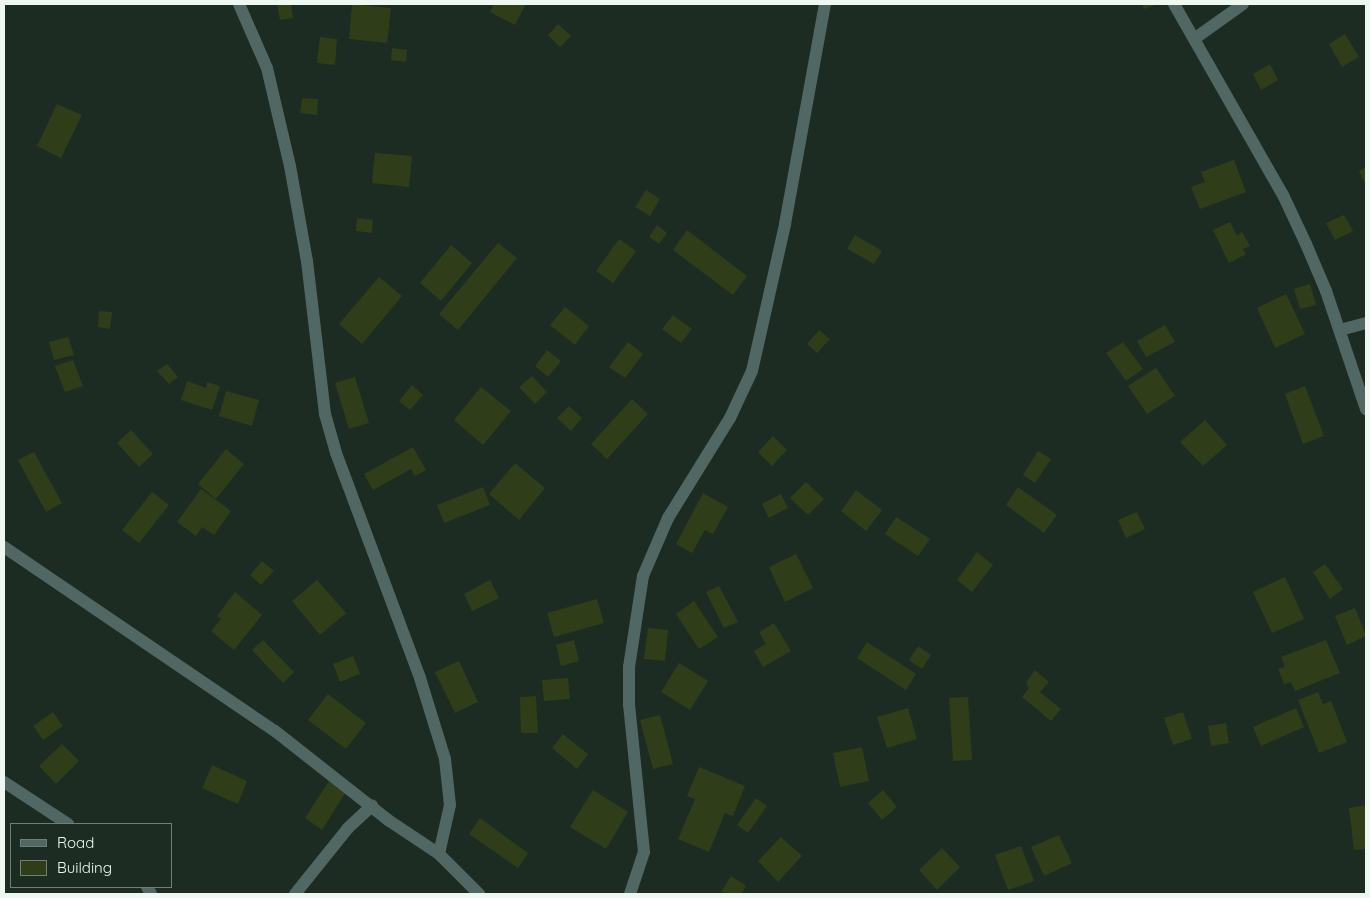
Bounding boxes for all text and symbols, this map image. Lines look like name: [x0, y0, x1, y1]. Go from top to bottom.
legend: [10, 823, 172, 888]
text: Road: [57, 833, 94, 852]
text: Building: [57, 858, 112, 877]

